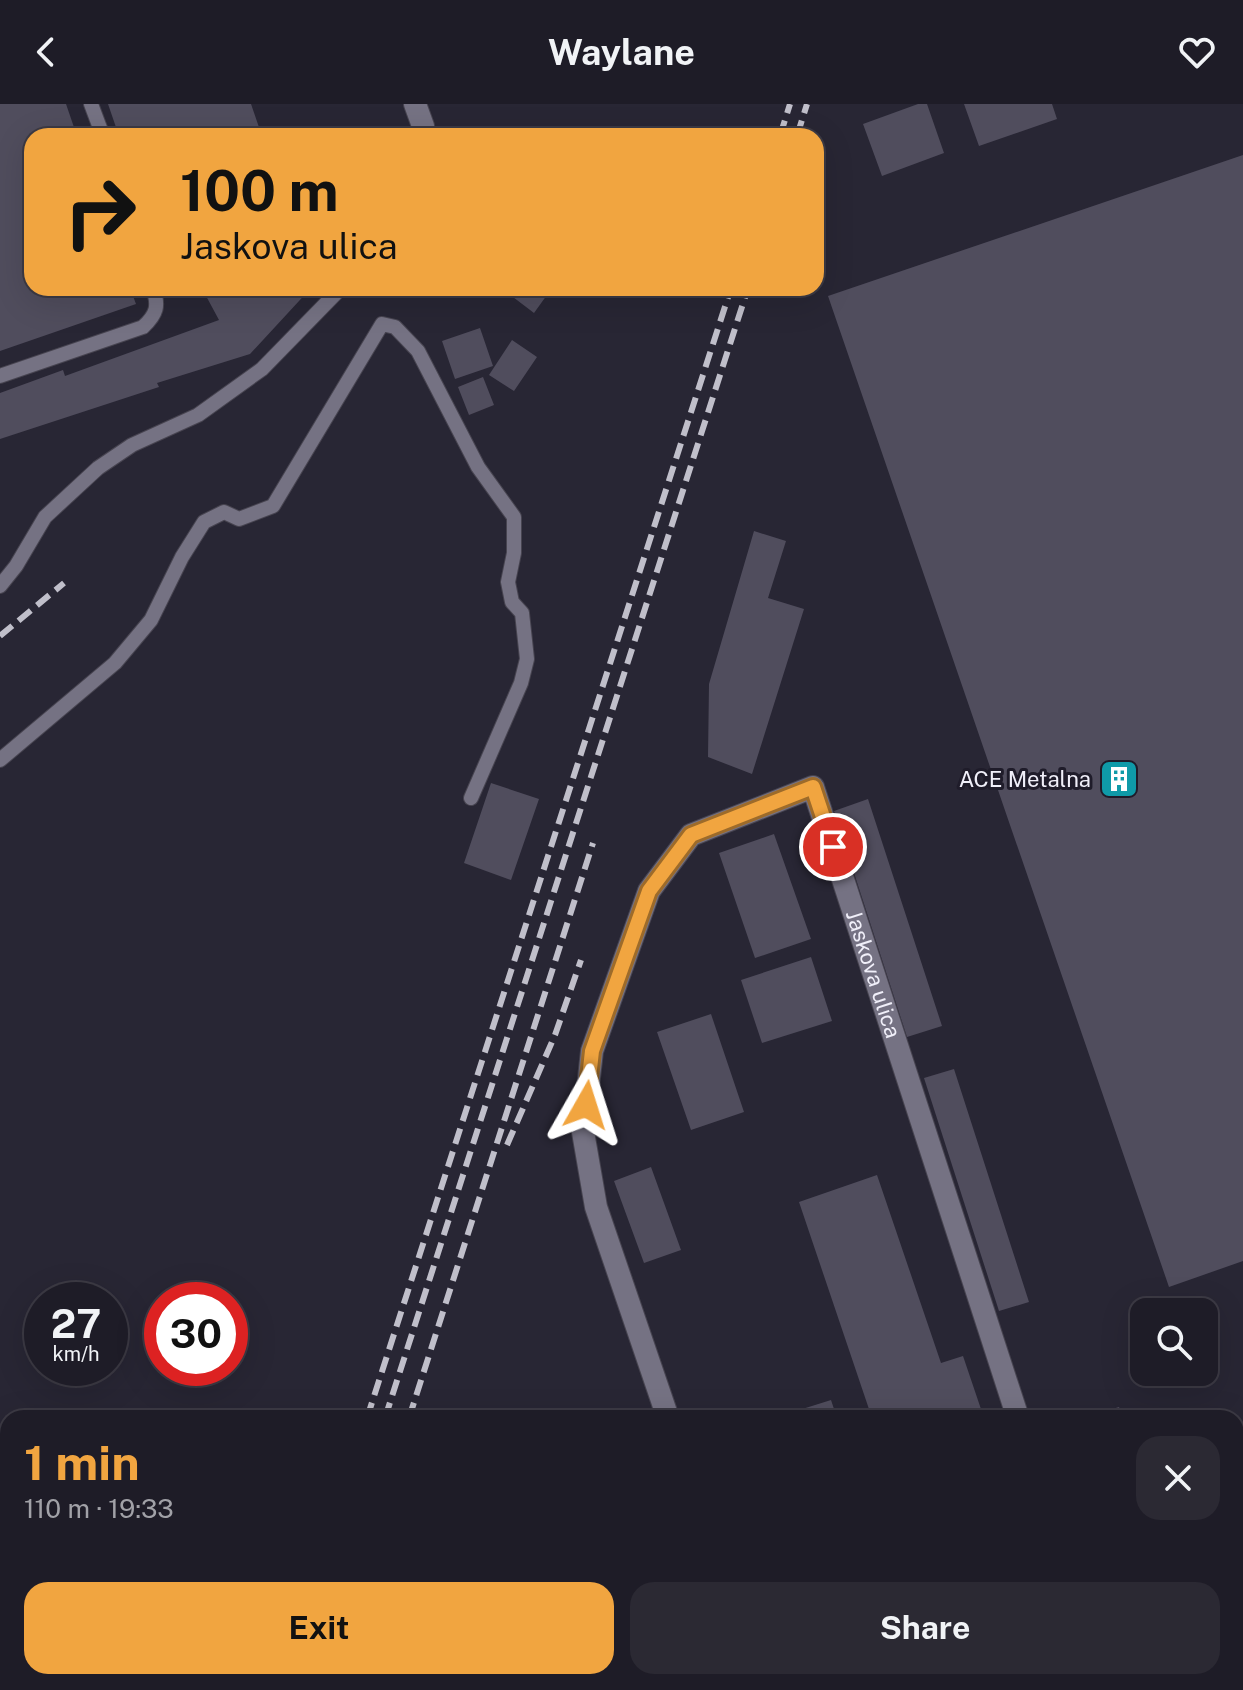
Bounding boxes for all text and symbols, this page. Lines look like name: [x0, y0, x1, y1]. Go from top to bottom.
icon: back: [24, 30, 68, 74]
icon: heart: [1175, 30, 1219, 74]
text: Waylane: [548, 31, 695, 73]
text: 100 m: [180, 158, 339, 224]
icon: right: [48, 160, 152, 264]
text: Jaskova ulica: [180, 225, 398, 267]
building icon: ACE Metalna: [1098, 758, 1140, 800]
place label: ACE Metalna: [959, 766, 1091, 792]
pin: [799, 813, 867, 881]
icon: arrive: [811, 825, 855, 869]
street label: Jaskova ulica: [841, 907, 907, 1041]
position arrow: [544, 1063, 628, 1147]
speed limit sign: 30: [144, 1282, 248, 1386]
map controls: [1130, 1298, 1218, 1386]
button: search: [1130, 1298, 1218, 1386]
text: 27: [51, 1300, 101, 1347]
text: km/h: [52, 1342, 100, 1366]
text: 1 min: [24, 1434, 140, 1491]
button: close: [1136, 1436, 1220, 1520]
text: 110 m · 19:33: [24, 1493, 174, 1524]
button: Exit: [24, 1582, 614, 1674]
button: Share: [630, 1582, 1220, 1674]

